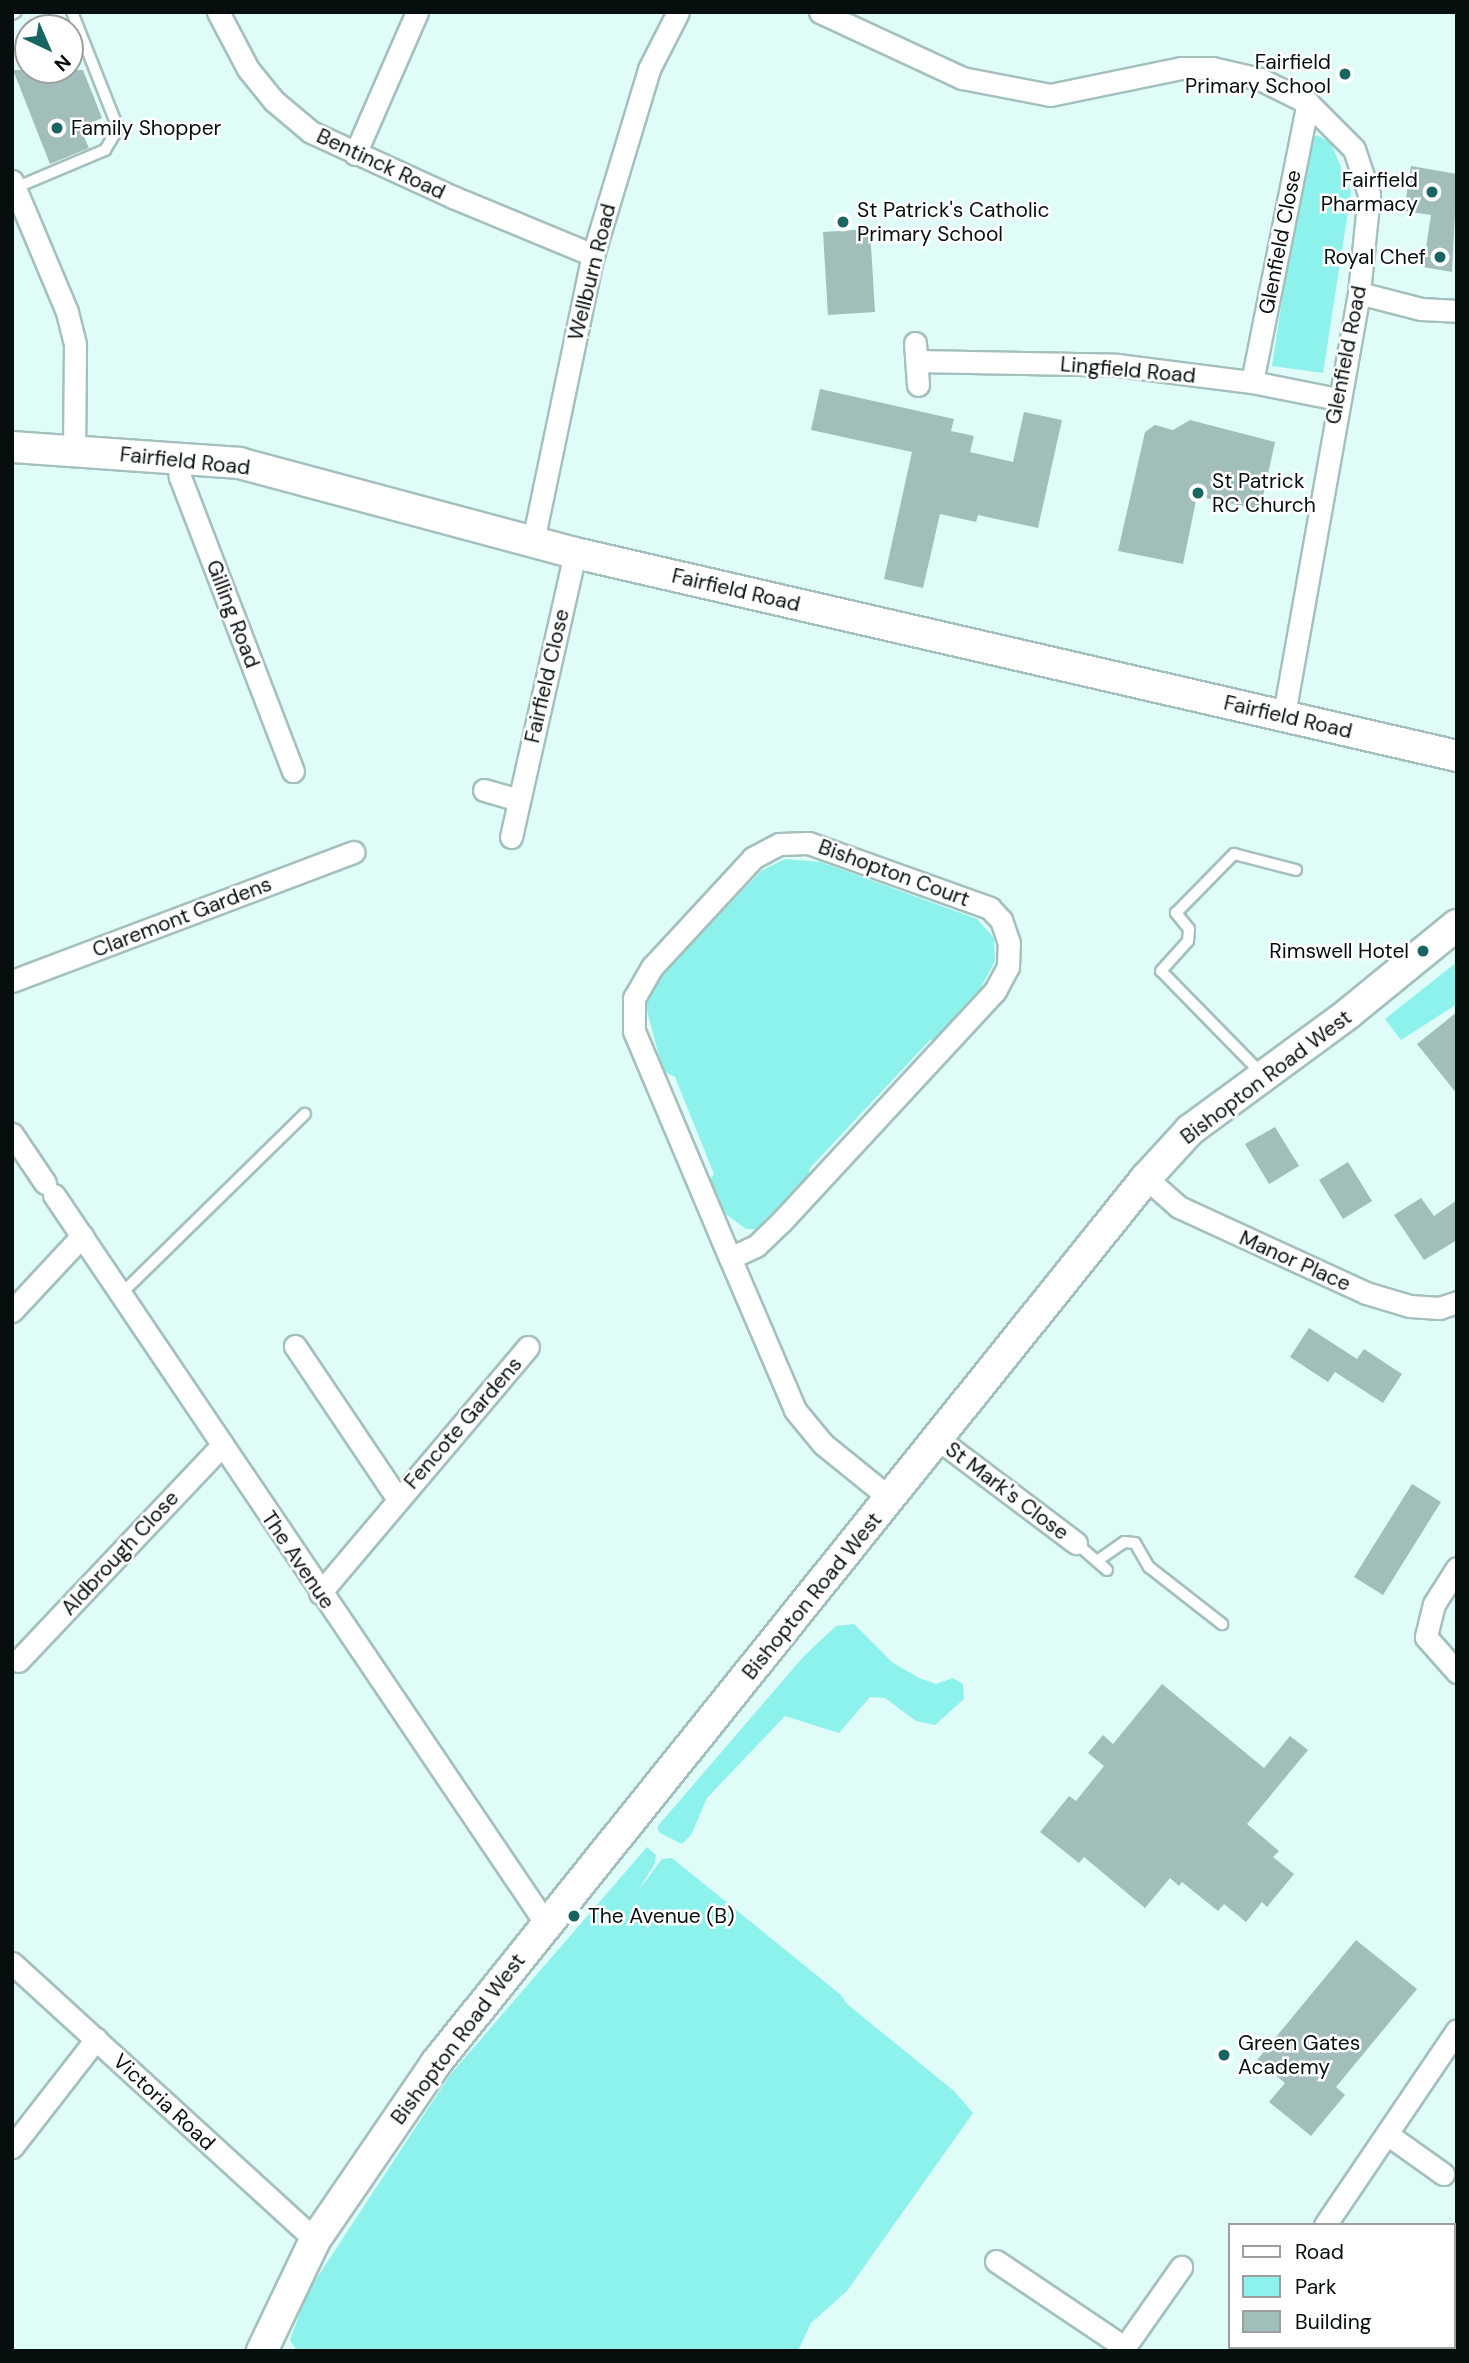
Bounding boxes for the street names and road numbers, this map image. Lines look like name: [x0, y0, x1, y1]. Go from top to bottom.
street label: Bentinck Road: [313, 123, 449, 205]
street label: Glenfield Close: [1254, 168, 1306, 316]
street label: Wellburn Road: [563, 201, 621, 343]
street label: Glenfield Road: [1320, 284, 1372, 426]
street label: Lingfield Road: [1059, 352, 1197, 388]
street label: Fairfield Road: [119, 442, 251, 480]
street label: Gilling Road: [201, 556, 265, 672]
street label: Fairfield Road: [669, 563, 803, 617]
street label: Fairfield Close: [519, 607, 575, 745]
street label: Fairfield Road: [1221, 690, 1355, 744]
street label: Bishopton Court: [815, 834, 973, 912]
street label: Claremont Gardens: [89, 871, 275, 963]
street label: Bishopton Road West: [1176, 1004, 1356, 1150]
street label: Manor Place: [1235, 1225, 1355, 1297]
street label: Fencote Gardens: [399, 1352, 527, 1494]
street label: St Mark's Close: [940, 1437, 1074, 1545]
street label: Aldbrough Close: [56, 1486, 184, 1620]
street label: The Avenue: [256, 1506, 340, 1614]
street label: Bishopton Road West: [737, 1507, 887, 1685]
street label: Bishopton Road West: [385, 1949, 531, 2129]
street label: Victoria Road: [108, 2048, 220, 2156]

